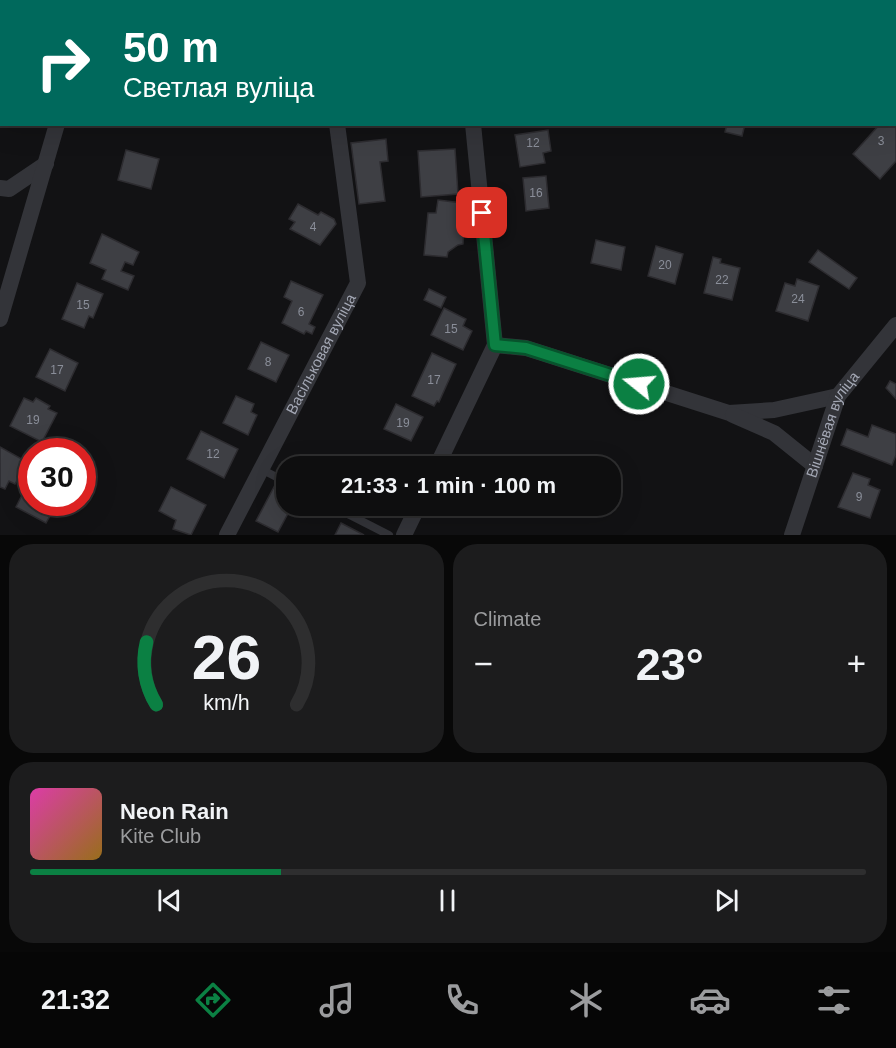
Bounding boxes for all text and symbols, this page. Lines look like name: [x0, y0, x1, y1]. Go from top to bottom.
icon: right: [24, 24, 102, 102]
text: 50 m: [123, 24, 219, 71]
text: Светлая вуліца: [123, 73, 314, 103]
house number: 3: [878, 134, 885, 148]
house number: 12: [526, 136, 540, 150]
house number: 16: [529, 186, 543, 200]
pin: [456, 187, 507, 238]
icon: arrive: [465, 196, 498, 229]
house number: 4: [310, 220, 317, 234]
house number: 20: [658, 258, 672, 272]
house number: 22: [715, 273, 729, 287]
street label: Васільковая вуліца: [282, 290, 359, 417]
house number: 24: [791, 292, 805, 306]
house number: 15: [76, 298, 90, 312]
house number: 6: [298, 305, 305, 319]
house number: 15: [444, 322, 458, 336]
position arrow: [607, 352, 671, 416]
house number: 8: [265, 355, 272, 369]
house number: 17: [50, 363, 64, 377]
street label: Вішнёвая вуліца: [803, 368, 863, 480]
house number: 17: [427, 373, 441, 387]
house number: 19: [26, 413, 40, 427]
house number: 19: [396, 416, 410, 430]
speed limit sign: 30: [18, 438, 96, 516]
house number: 12: [206, 447, 220, 461]
text: 21:33 · 1 min · 100 m: [341, 473, 556, 498]
house number: 9: [856, 490, 863, 504]
text: Climate: [474, 608, 541, 630]
text: 26: [192, 623, 261, 692]
text: 23°: [636, 639, 704, 690]
text: −: [474, 645, 493, 682]
text: +: [847, 645, 866, 682]
text: km/h: [203, 692, 249, 716]
text: Neon Rain: [120, 799, 229, 824]
text: Kite Club: [120, 825, 201, 847]
icon: previous: [153, 884, 186, 917]
icon: pause: [431, 884, 464, 917]
icon: next: [710, 884, 743, 917]
icon: directions: [192, 979, 234, 1021]
icon: music: [316, 979, 358, 1021]
icon: phone: [441, 979, 483, 1021]
icon: climate: [565, 979, 607, 1021]
icon: car: [689, 979, 731, 1021]
icon: filters: [813, 979, 855, 1021]
text: 21:32: [41, 985, 110, 1015]

